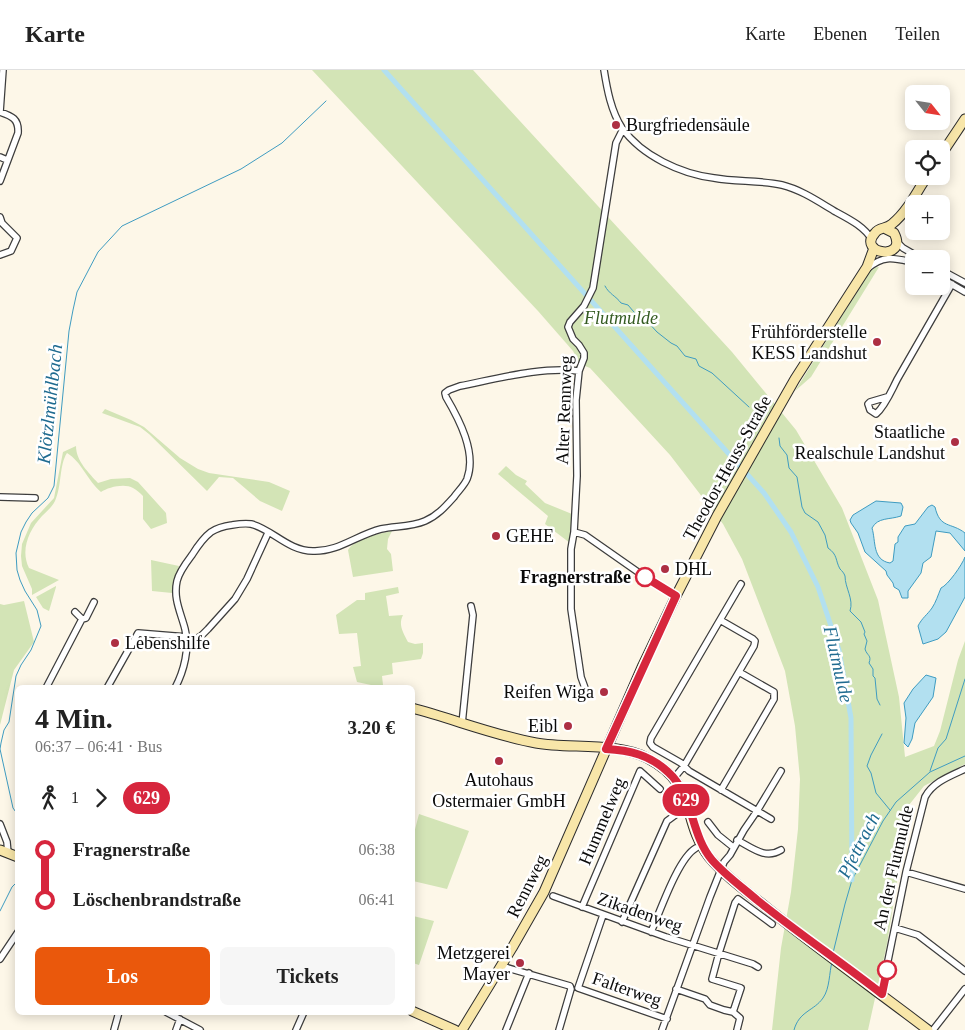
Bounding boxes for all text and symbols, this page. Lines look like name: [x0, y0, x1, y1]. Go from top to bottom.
text: Karte: [25, 21, 85, 47]
text: Karte: [745, 24, 785, 44]
text: Ebenen: [813, 24, 867, 44]
text: Teilen: [895, 24, 940, 44]
north arrow: [905, 85, 950, 130]
map controls: [905, 85, 950, 295]
place label: Burgfriedensäule: [626, 115, 750, 135]
marker: Burgfriedensäule: [610, 119, 622, 131]
button: locate: [905, 140, 950, 185]
button: +: [905, 195, 950, 240]
button: −: [905, 250, 950, 295]
park label: Flutmulde: [583, 308, 658, 328]
place label: Frühförderstelle KESS Landshut: [751, 322, 867, 363]
marker: Frühförderstelle KESS Landshut: [871, 336, 883, 348]
water label: Klötzlmühlbach: [33, 343, 66, 466]
street label: Alter Rennweg: [552, 355, 576, 465]
street label: Theodor-Heuss-Straße: [679, 392, 775, 544]
place label: Staatliche Realschule Landshut: [795, 422, 945, 463]
marker: Staatliche Realschule Landshut: [949, 436, 961, 448]
place label: GEHE: [506, 526, 554, 546]
marker: GEHE: [490, 530, 502, 542]
place label: DHL: [675, 559, 712, 579]
marker: DHL: [659, 563, 671, 575]
place label: Fragnerstraße: [520, 567, 631, 587]
marker: Fragnerstraße: [635, 567, 655, 587]
water label: Flutmulde: [819, 623, 858, 705]
place label: Lebenshilfe: [125, 633, 210, 653]
marker: Lebenshilfe: [109, 637, 121, 649]
place label: Reifen Wiga: [504, 682, 594, 702]
marker: Reifen Wiga: [598, 686, 610, 698]
text: 4 Min.: [35, 703, 113, 734]
place label: Eibl: [528, 716, 558, 736]
text: 3.20 €: [348, 717, 395, 738]
marker: Eibl: [562, 720, 574, 732]
text: 06:37 – 06:41 · Bus: [35, 738, 162, 755]
marker: Autohaus Ostermaier GmbH: [493, 755, 505, 767]
place label: Autohaus Ostermaier GmbH: [432, 770, 566, 811]
street label: Hummelweg: [575, 774, 629, 868]
icon: walk: [35, 784, 63, 812]
icon: forward: [87, 784, 115, 812]
line badge: 629: [657, 784, 715, 816]
text: 629: [133, 788, 160, 808]
text: 1: [71, 789, 79, 806]
text: 629: [673, 790, 700, 810]
street label: An der Flutmulde: [869, 803, 917, 933]
water label: Pfettrach: [833, 809, 884, 882]
text: Fragnerstraße: [73, 839, 190, 860]
text: 06:38: [359, 841, 395, 858]
street label: Rennweg: [503, 851, 551, 921]
street label: Zikadenweg: [595, 888, 685, 936]
text: Löschenbrandstraße: [73, 889, 241, 910]
text: 06:41: [359, 891, 395, 908]
place label: Metzgerei Mayer: [437, 943, 510, 984]
button: Los: [35, 947, 210, 1005]
button: Tickets: [220, 947, 395, 1005]
marker: Metzgerei Mayer: [514, 957, 526, 969]
unlabelled marker: [877, 960, 897, 980]
street label: Falterweg: [590, 968, 664, 1010]

